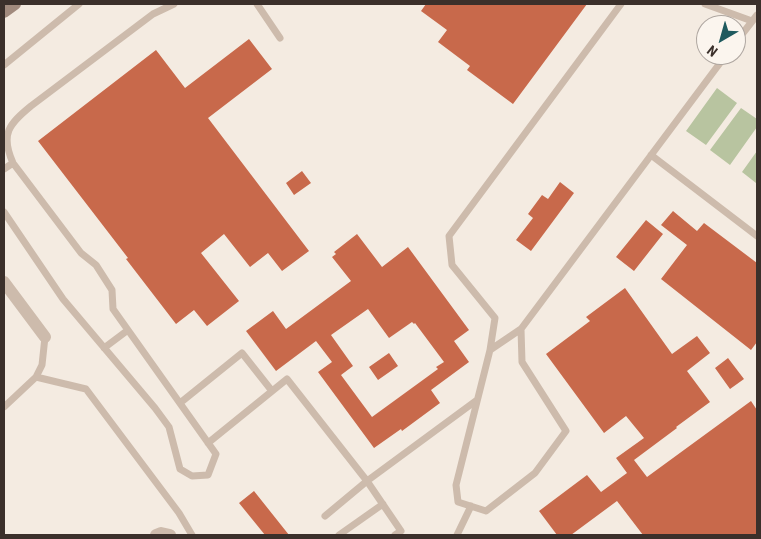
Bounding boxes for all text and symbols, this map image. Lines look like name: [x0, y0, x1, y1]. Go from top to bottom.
north arrow: [696, 15, 746, 65]
text: N: [704, 42, 721, 60]

